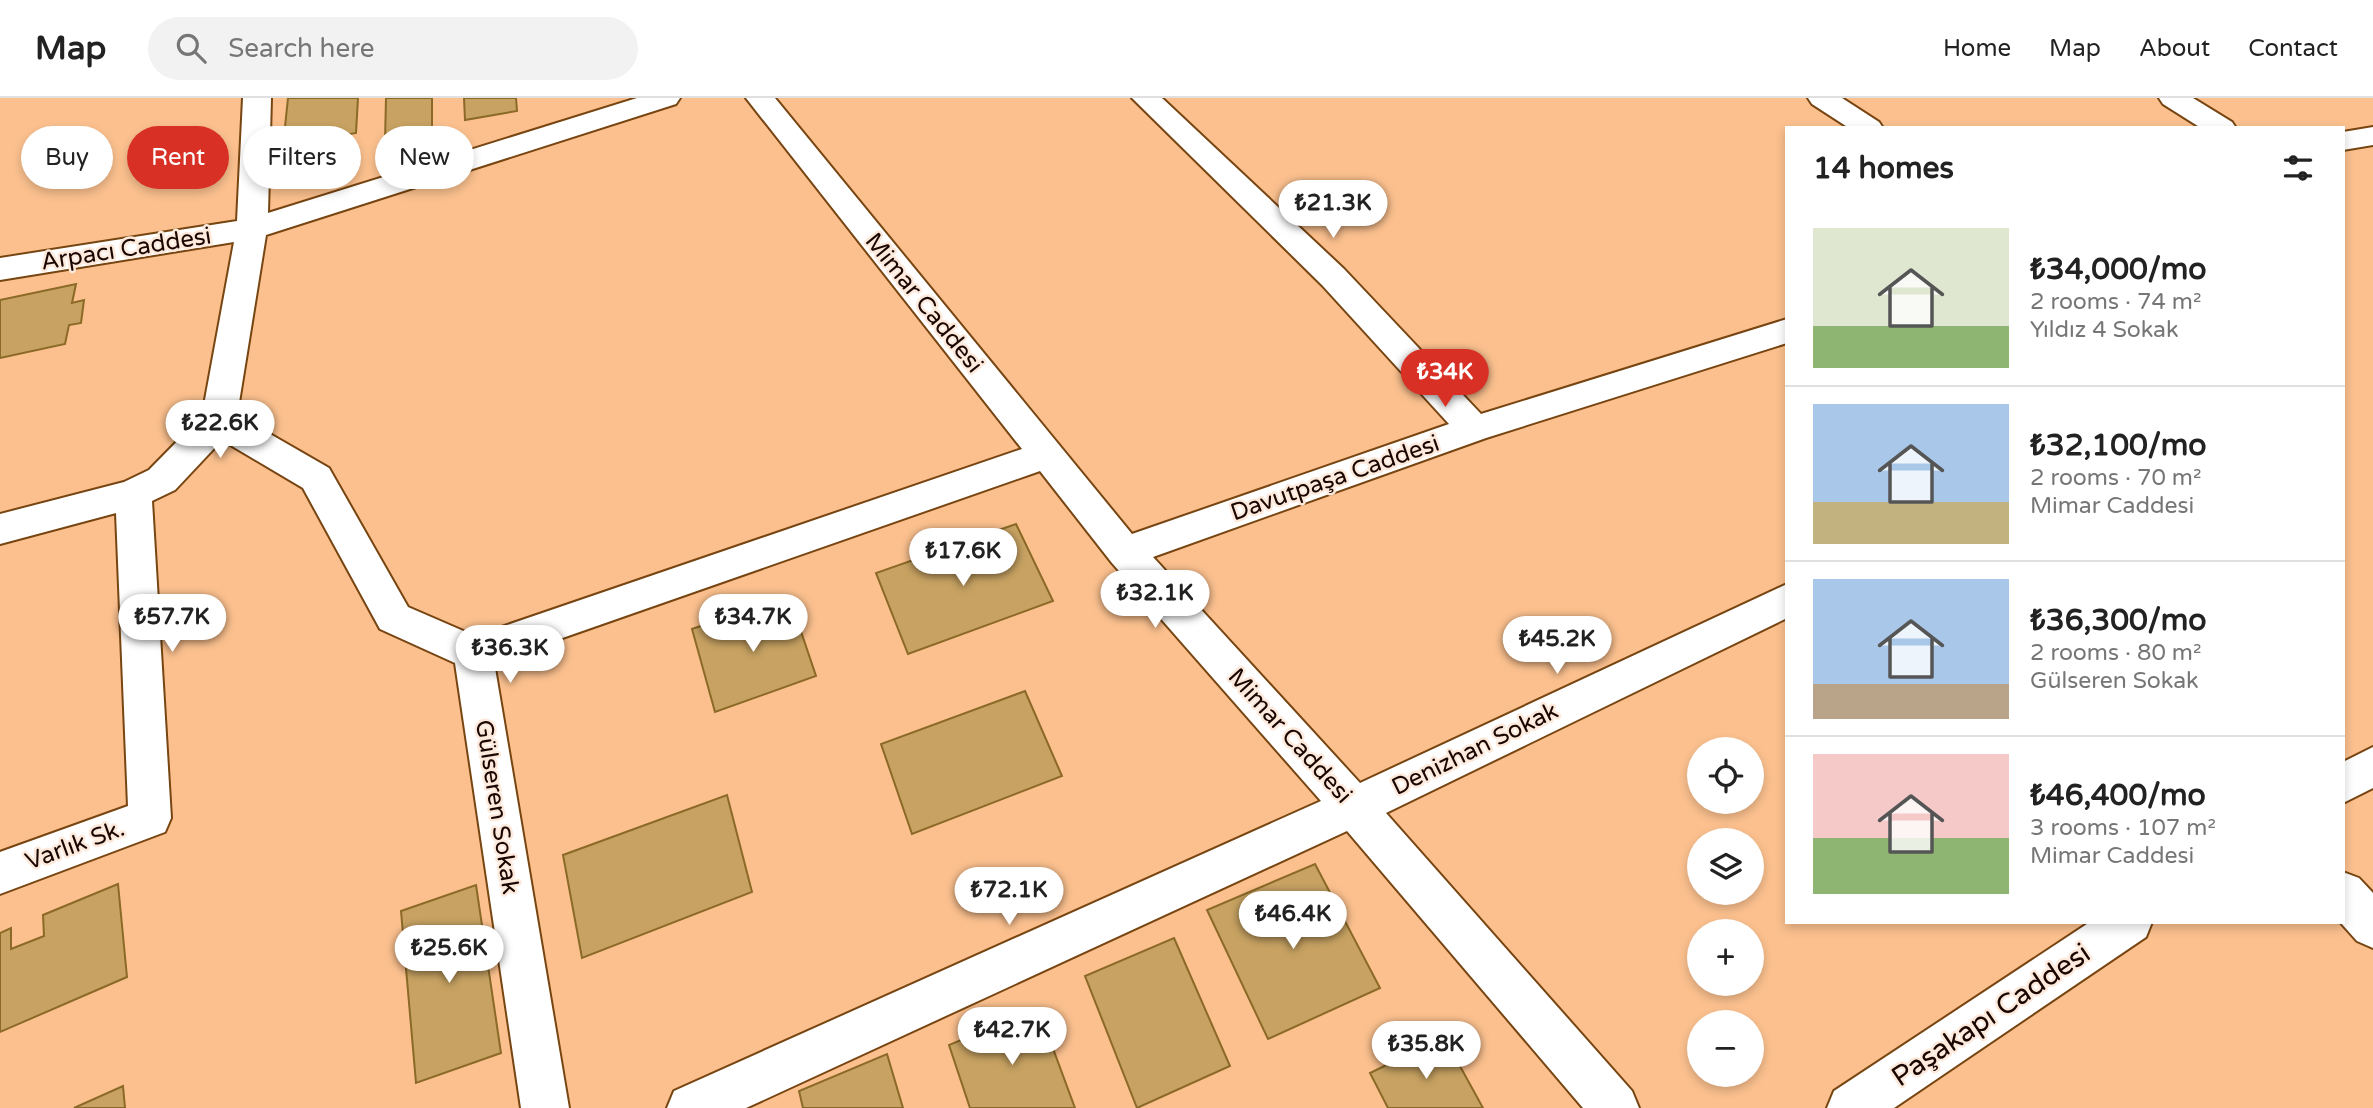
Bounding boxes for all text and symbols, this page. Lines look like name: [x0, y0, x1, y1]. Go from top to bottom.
search box: [148, 17, 638, 80]
text: Map: [35, 29, 106, 68]
icon: search: [172, 29, 210, 67]
text: Search here: [228, 33, 374, 64]
text: Home: [1943, 34, 2011, 63]
text: Map: [2049, 34, 2101, 63]
text: About: [2139, 34, 2210, 63]
text: Contact: [2248, 34, 2338, 63]
chip: Buy: [21, 126, 113, 189]
chip: Rent: [127, 126, 229, 189]
chip: Filters: [243, 126, 361, 189]
chip: New: [375, 126, 474, 189]
icon: filters: [2279, 149, 2317, 187]
text: 14 homes: [1813, 150, 1954, 187]
pin: ₺21.3K: [1276, 180, 1390, 240]
text: ₺21.3K: [1295, 189, 1371, 217]
street label: Arpacı Caddesi: [39, 221, 213, 277]
street label: Mimar Caddesi: [859, 227, 989, 379]
text: ₺34,000/mo: [2030, 251, 2206, 288]
icon: home: [1869, 256, 1953, 340]
text: 2 rooms · 74 m²: [2030, 288, 2201, 316]
text: Yıldız 4 Sokak: [2030, 316, 2179, 344]
pin: ₺34K: [1404, 350, 1486, 409]
text: ₺34K: [1417, 358, 1473, 386]
pin: ₺22.6K: [163, 400, 277, 460]
text: ₺22.6K: [182, 409, 258, 437]
text: ₺32,100/mo: [2030, 427, 2206, 464]
street label: Davutpaşa Caddesi: [1227, 429, 1443, 527]
icon: home: [1869, 432, 1953, 516]
text: 2 rooms · 70 m²: [2030, 464, 2201, 492]
text: Mimar Caddesi: [2030, 492, 2194, 520]
pin: ₺17.6K: [906, 528, 1020, 588]
text: ₺17.6K: [925, 537, 1001, 565]
pin: ₺32.1K: [1098, 570, 1212, 630]
text: ₺32.1K: [1117, 579, 1193, 607]
pin: ₺57.7K: [115, 594, 229, 654]
pin: ₺34.7K: [696, 594, 810, 654]
text: ₺36,300/mo: [2030, 602, 2206, 639]
text: ₺57.7K: [134, 603, 210, 631]
text: ₺34.7K: [715, 603, 791, 631]
icon: home: [1869, 607, 1953, 691]
pin: ₺45.2K: [1500, 616, 1614, 676]
text: ₺45.2K: [1519, 625, 1595, 653]
pin: ₺36.3K: [453, 626, 567, 685]
text: ₺36.3K: [472, 634, 548, 662]
text: 2 rooms · 80 m²: [2030, 639, 2201, 667]
street label: Mimar Caddesi: [1222, 663, 1358, 809]
text: Gülseren Sokak: [2030, 667, 2199, 695]
street label: Denizhan Sokak: [1387, 696, 1563, 802]
street label: Gülseren Sokak: [469, 718, 525, 896]
map controls: [1687, 737, 1764, 1087]
button: locate: [1687, 737, 1764, 814]
text: ₺46,400/mo: [2030, 777, 2206, 814]
icon: home: [1869, 782, 1953, 866]
street label: Varlık Sk.: [22, 814, 128, 876]
text: 3 rooms · 107 m²: [2030, 814, 2216, 842]
button: layers: [1687, 828, 1764, 905]
text: Mimar Caddesi: [2030, 842, 2194, 870]
pin: ₺72.1K: [952, 868, 1066, 927]
text: ₺72.1K: [971, 876, 1047, 904]
pin: ₺46.4K: [1236, 892, 1350, 951]
text: ₺46.4K: [1255, 900, 1331, 928]
button: +: [1687, 919, 1764, 996]
pin: ₺25.6K: [392, 926, 506, 985]
text: ₺25.6K: [411, 934, 487, 962]
street label: Paşakapı Caddesi: [1885, 936, 2097, 1094]
pin: ₺42.7K: [955, 1007, 1069, 1067]
button: −: [1687, 1010, 1764, 1087]
text: ₺42.7K: [974, 1016, 1050, 1044]
pin: ₺35.8K: [1369, 1021, 1483, 1081]
text: ₺35.8K: [1388, 1030, 1464, 1058]

